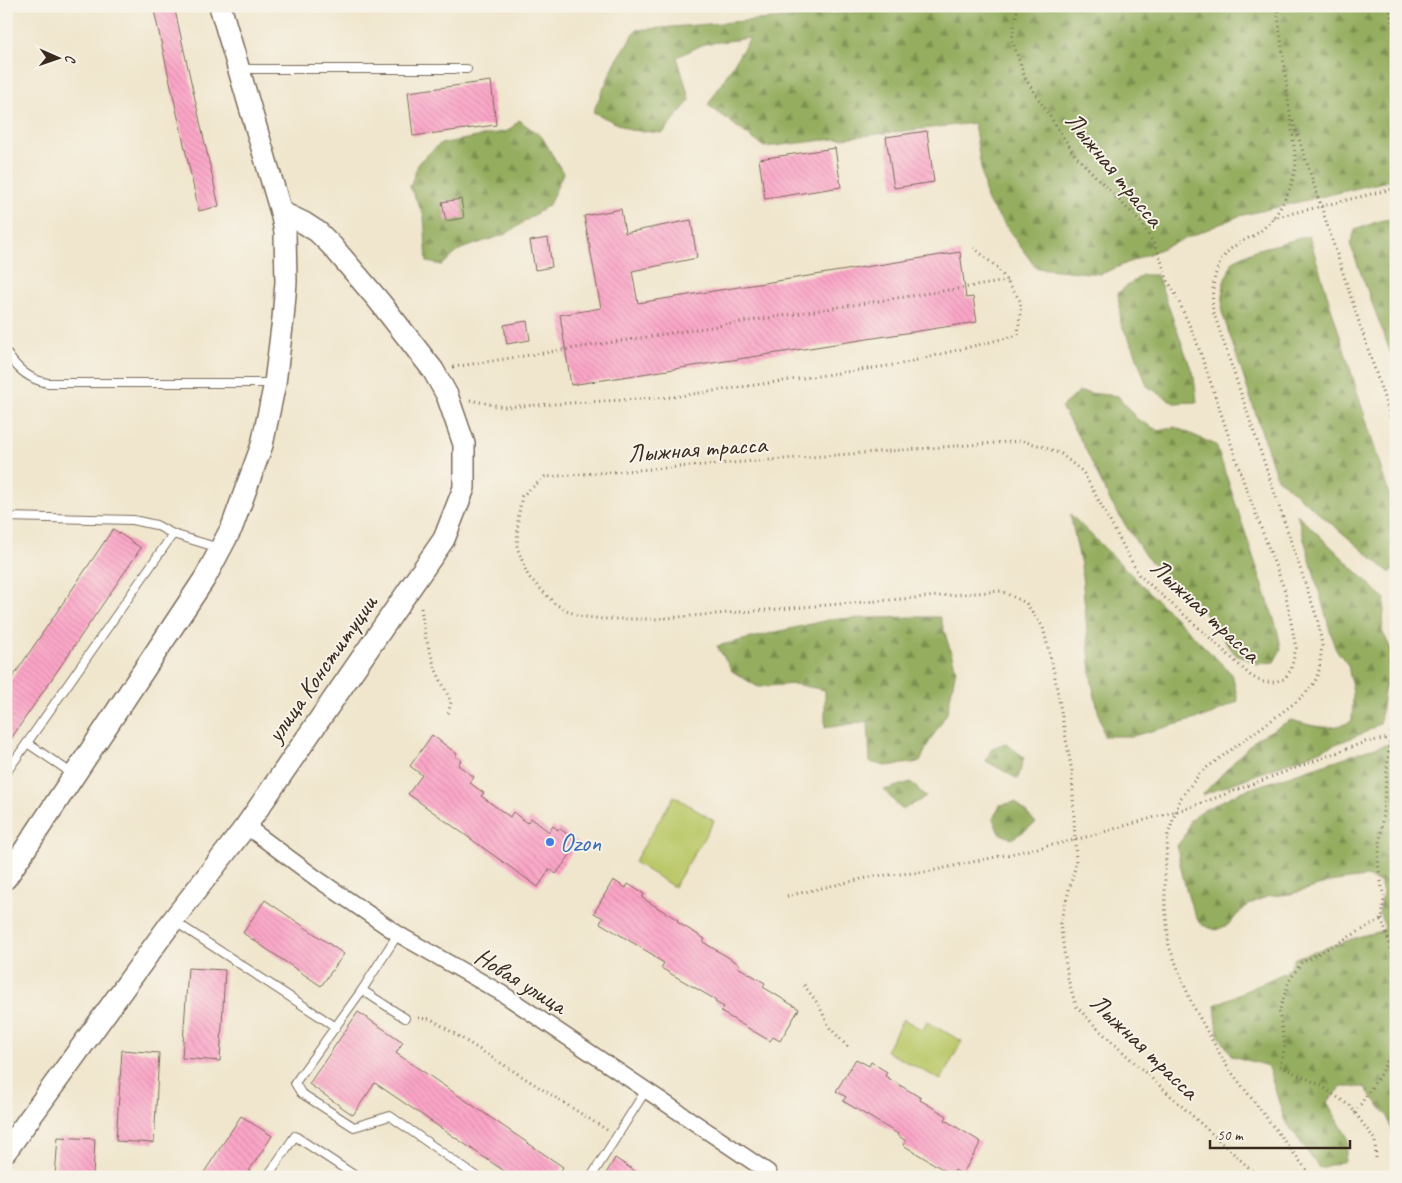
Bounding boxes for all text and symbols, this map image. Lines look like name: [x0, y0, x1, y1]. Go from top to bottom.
north arrow: [32, 32, 82, 82]
text: С: [62, 55, 79, 64]
street label: Лыжная трасса: [1058, 105, 1172, 235]
street label: Лыжная трасса: [627, 428, 770, 470]
street label: Лыжная трасса: [1143, 552, 1269, 671]
street label: улица Конституции: [258, 587, 386, 750]
place label: Ozon: [560, 827, 602, 859]
marker: Ozon: [544, 836, 556, 848]
street label: Новая улица: [469, 940, 575, 1023]
street label: Лыжная трасса: [1083, 987, 1207, 1108]
scale bar: [1210, 1118, 1350, 1150]
text: 50 m: [1217, 1126, 1244, 1145]

